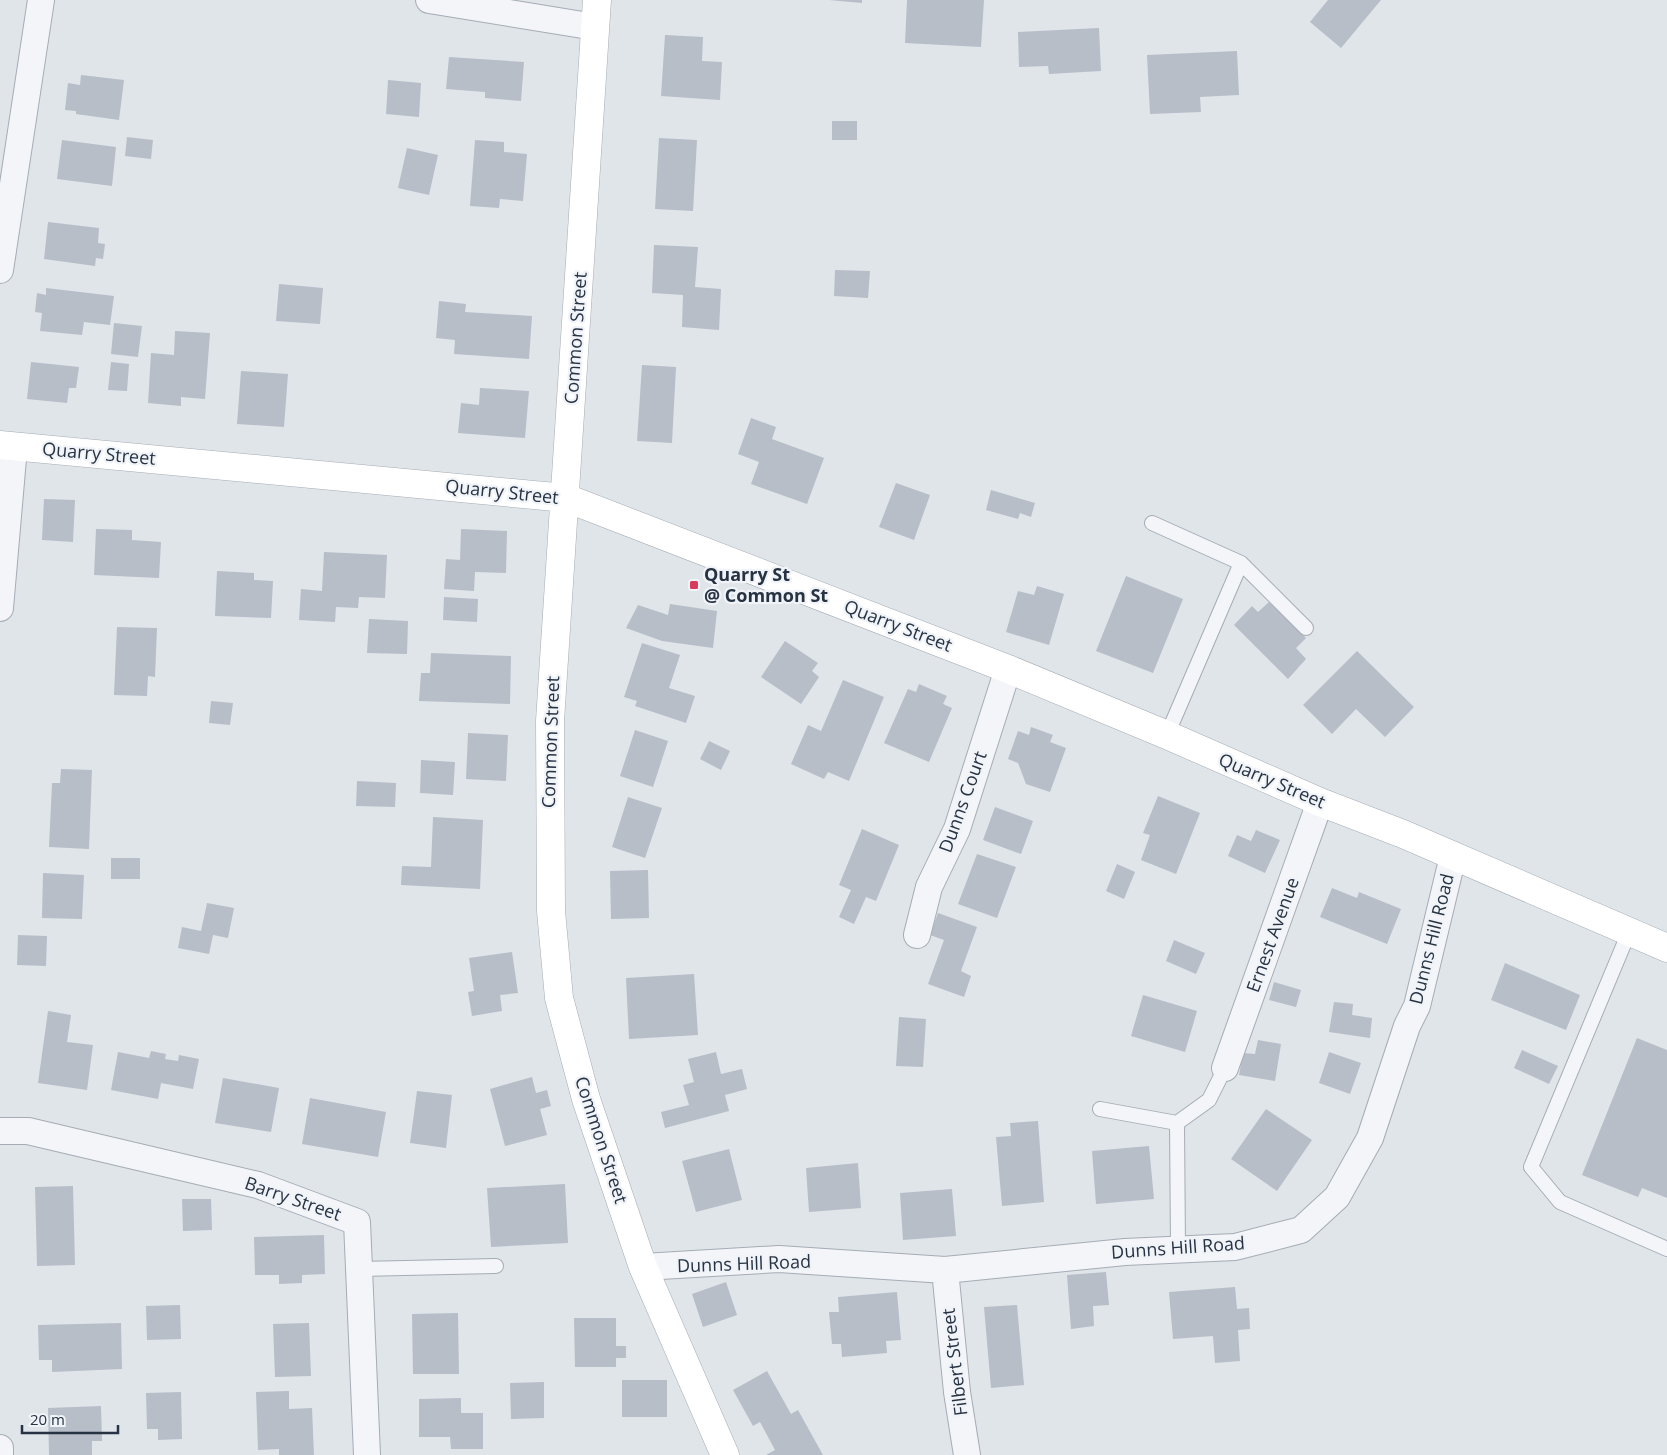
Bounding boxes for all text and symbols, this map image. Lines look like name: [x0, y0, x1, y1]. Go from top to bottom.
street label: Common Street: [558, 271, 592, 405]
street label: Quarry Street: [41, 436, 157, 470]
street label: Quarry Street: [444, 473, 560, 509]
place label: Quarry St @ Common St: [704, 562, 828, 607]
marker: Quarry St @ Common St: [688, 579, 700, 591]
street label: Quarry Street: [841, 593, 956, 657]
street label: Common Street: [536, 675, 564, 808]
street label: Quarry Street: [1215, 747, 1329, 813]
street label: Dunns Court: [933, 748, 992, 856]
street label: Dunns Hill Road: [1403, 871, 1459, 1007]
street label: Ernest Avenue: [1240, 874, 1304, 996]
street label: Common Street: [570, 1073, 634, 1206]
street label: Barry Street: [242, 1170, 345, 1226]
street label: Dunns Hill Road: [1110, 1230, 1246, 1264]
street label: Dunns Hill Road: [677, 1249, 811, 1277]
street label: Filbert Street: [936, 1307, 973, 1417]
scale bar: [22, 1402, 119, 1434]
text: 20 m: [30, 1409, 65, 1429]

